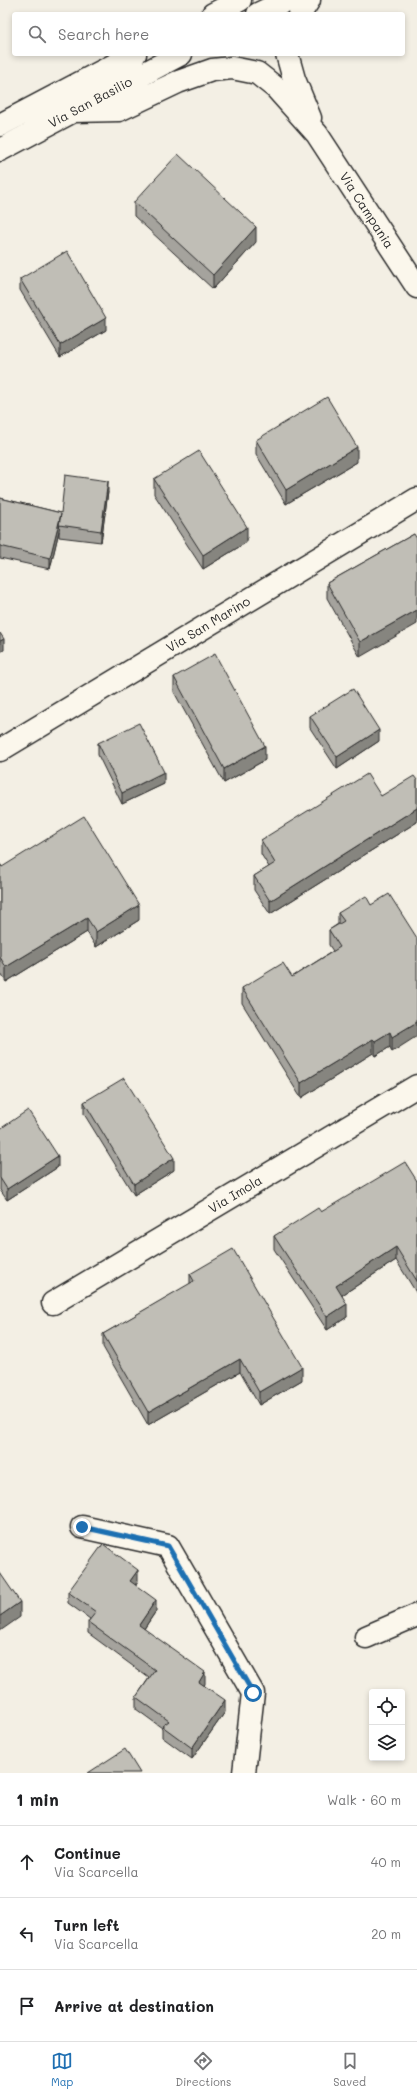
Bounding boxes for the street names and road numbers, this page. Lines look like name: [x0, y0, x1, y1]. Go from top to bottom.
street label: Via San Basilio: [45, 72, 135, 131]
street label: Via Campania: [336, 168, 398, 251]
street label: Via San Marino: [163, 592, 253, 655]
street label: Via Imola: [205, 1171, 265, 1216]

